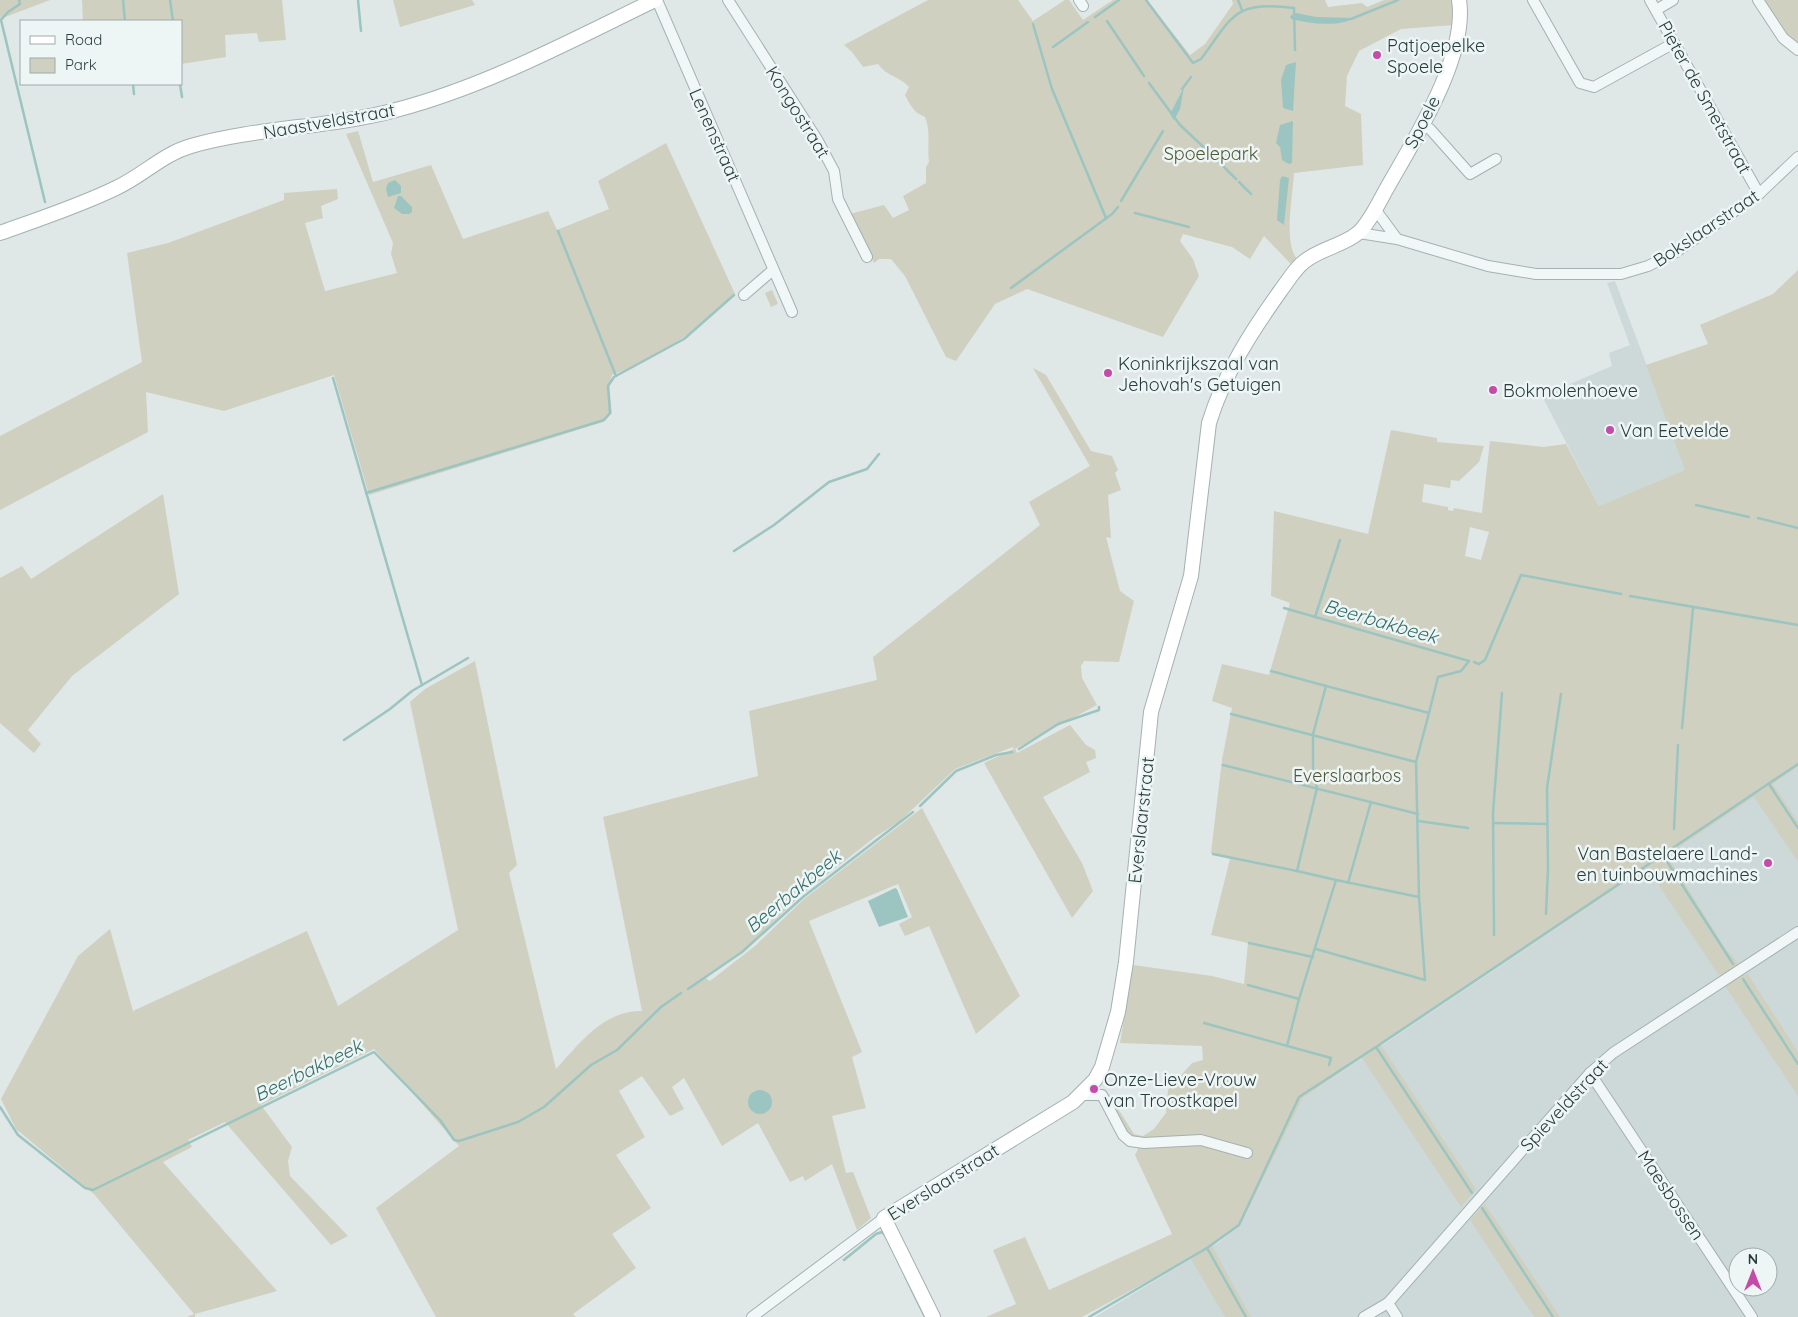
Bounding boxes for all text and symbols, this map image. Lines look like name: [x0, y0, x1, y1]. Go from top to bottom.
street label: Pieter de Smetstraat: [1653, 17, 1757, 177]
legend: [20, 20, 182, 85]
text: Road: [65, 30, 102, 49]
place label: Patjoepelke Spoele: [1387, 34, 1485, 78]
marker: Patjoepelke Spoele: [1371, 49, 1383, 61]
text: Park: [65, 55, 97, 74]
street label: Kongostraat: [761, 62, 835, 162]
street label: Lenenstraat: [684, 85, 746, 185]
street label: Spoele: [1399, 92, 1445, 152]
street label: Naastveldstraat: [261, 98, 397, 144]
park label: Spoelepark: [1164, 142, 1258, 165]
street label: Bokslaarstraat: [1649, 184, 1763, 272]
place label: Koninkrijkszaal van Jehovah's Getuigen: [1118, 352, 1281, 396]
marker: Koninkrijkszaal van Jehovah's Getuigen: [1102, 367, 1114, 379]
place label: Bokmolenhoeve: [1503, 379, 1638, 402]
marker: Bokmolenhoeve: [1487, 384, 1499, 396]
place label: Van Eetvelde: [1620, 419, 1729, 442]
marker: Van Eetvelde: [1604, 424, 1616, 436]
water label: Beerbakbeek: [1321, 593, 1442, 649]
street label: Everslaarstraat: [1123, 755, 1159, 885]
park label: Everslaarbos: [1293, 764, 1401, 787]
place label: Van Bastelaere Land- en tuinbouwmachines: [1577, 842, 1758, 886]
water label: Beerbakbeek: [740, 843, 847, 938]
marker: Van Bastelaere Land- en tuinbouwmachines: [1762, 857, 1774, 869]
water label: Beerbakbeek: [250, 1033, 368, 1107]
street label: Spieveldstraat: [1515, 1054, 1613, 1156]
place label: Onze-Lieve-Vrouw van Troostkapel: [1104, 1068, 1257, 1112]
marker: Onze-Lieve-Vrouw van Troostkapel: [1088, 1083, 1100, 1095]
street label: Everslaarstraat: [883, 1139, 1003, 1225]
street label: Maesbossen: [1632, 1146, 1710, 1244]
north arrow: [1728, 1247, 1778, 1297]
text: N: [1748, 1250, 1758, 1268]

